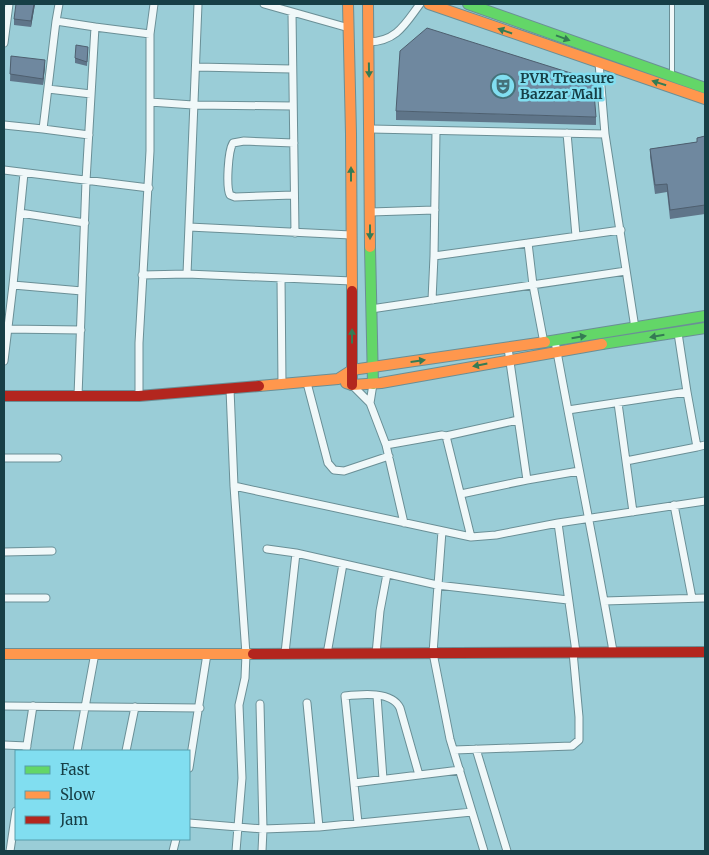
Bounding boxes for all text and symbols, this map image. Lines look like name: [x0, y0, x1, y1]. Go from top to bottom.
one-way arrow: [498, 26, 513, 34]
one-way arrow: [556, 34, 571, 42]
one-way arrow: [366, 62, 374, 78]
place label: PVR Treasure Bazzar Mall: [520, 69, 615, 103]
theatre icon: PVR Treasure Bazzar Mall: [490, 73, 516, 99]
one-way arrow: [651, 79, 666, 87]
one-way arrow: [347, 165, 355, 181]
one-way arrow: [366, 225, 374, 241]
one-way arrow: [348, 328, 356, 344]
one-way arrow: [571, 333, 587, 341]
one-way arrow: [649, 333, 665, 341]
one-way arrow: [411, 357, 427, 365]
one-way arrow: [472, 361, 487, 369]
legend: [15, 750, 190, 840]
text: Fast: [60, 760, 90, 779]
text: Slow: [60, 785, 95, 804]
text: Jam: [59, 810, 88, 829]

